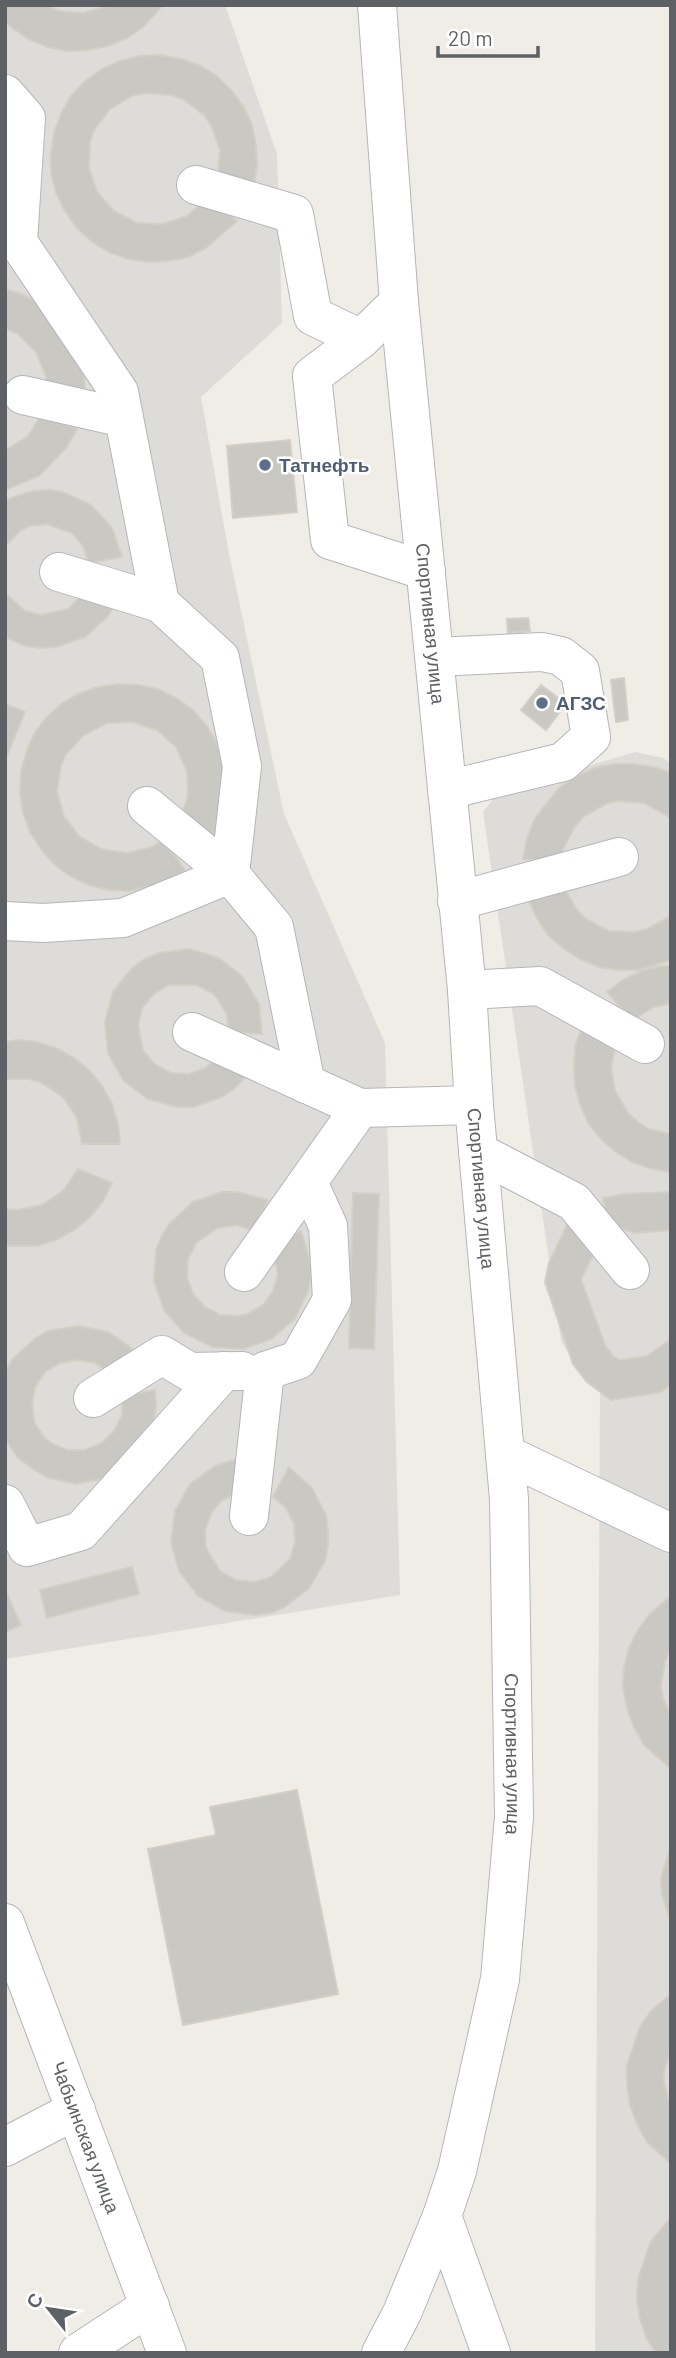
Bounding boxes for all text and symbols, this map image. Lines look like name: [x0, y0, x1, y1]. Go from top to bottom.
scale bar: [438, 14, 538, 58]
text: 20 m: [448, 25, 493, 50]
place label: Татнефть: [279, 453, 369, 476]
marker: Татнефть: [257, 457, 273, 473]
street label: Спортивная улица: [412, 542, 451, 706]
place label: АГЗС: [556, 691, 606, 714]
marker: АГЗС: [534, 695, 550, 711]
street label: Спортивная улица: [463, 1107, 501, 1270]
street label: Спортивная улица: [501, 1673, 526, 1836]
street label: Чабьинская улица: [47, 2058, 125, 2217]
north arrow: [14, 2274, 84, 2344]
text: С: [20, 2288, 47, 2312]

